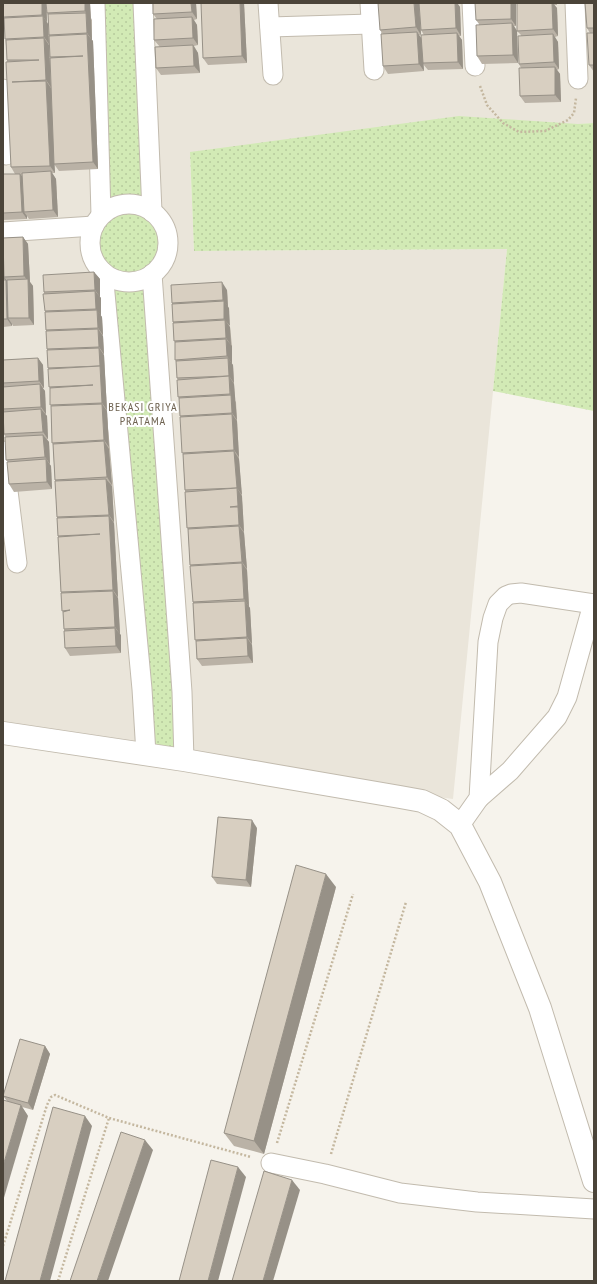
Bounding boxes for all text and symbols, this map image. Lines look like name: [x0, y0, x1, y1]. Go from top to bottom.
district label: BEKASI GRIYA PRATAMA: [108, 399, 178, 428]

